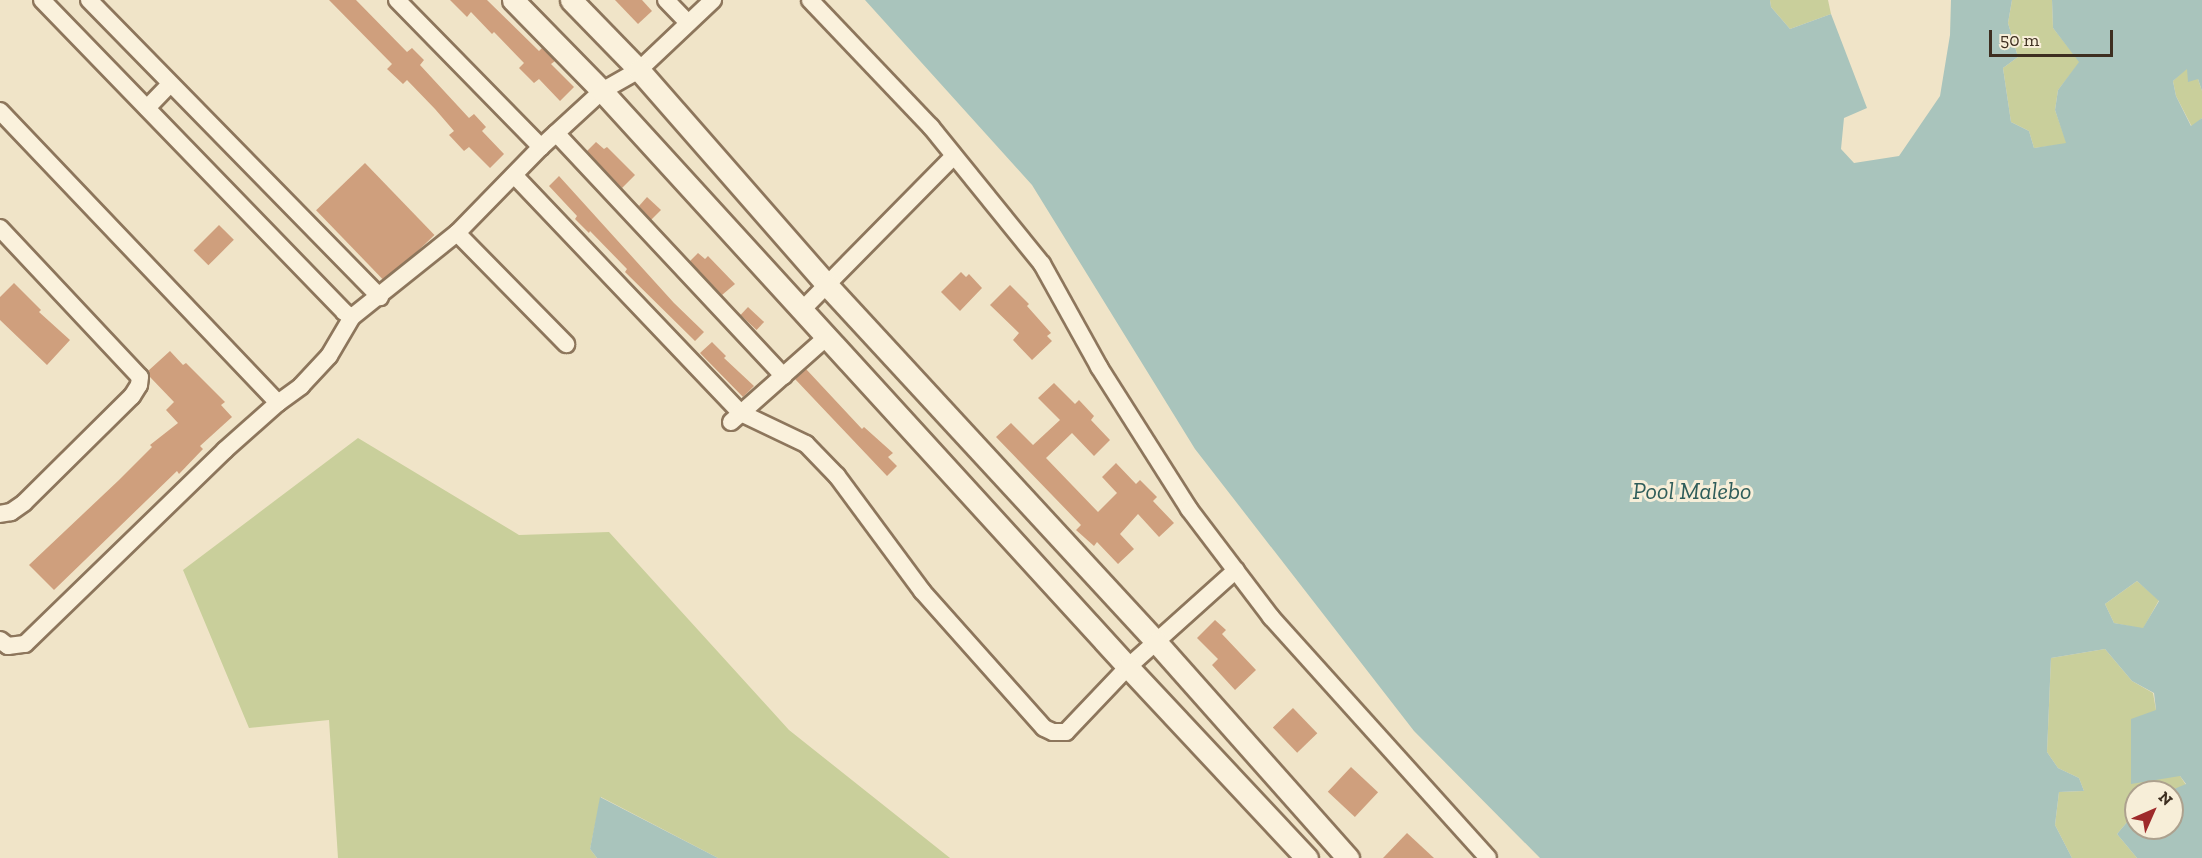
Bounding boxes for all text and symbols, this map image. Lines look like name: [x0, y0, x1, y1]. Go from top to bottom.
scale bar: [1992, 18, 2116, 56]
text: 50 m: [2000, 29, 2039, 51]
water label: Pool Malebo: [1632, 477, 1752, 505]
north arrow: [2124, 780, 2184, 840]
text: N: [2155, 787, 2177, 809]

